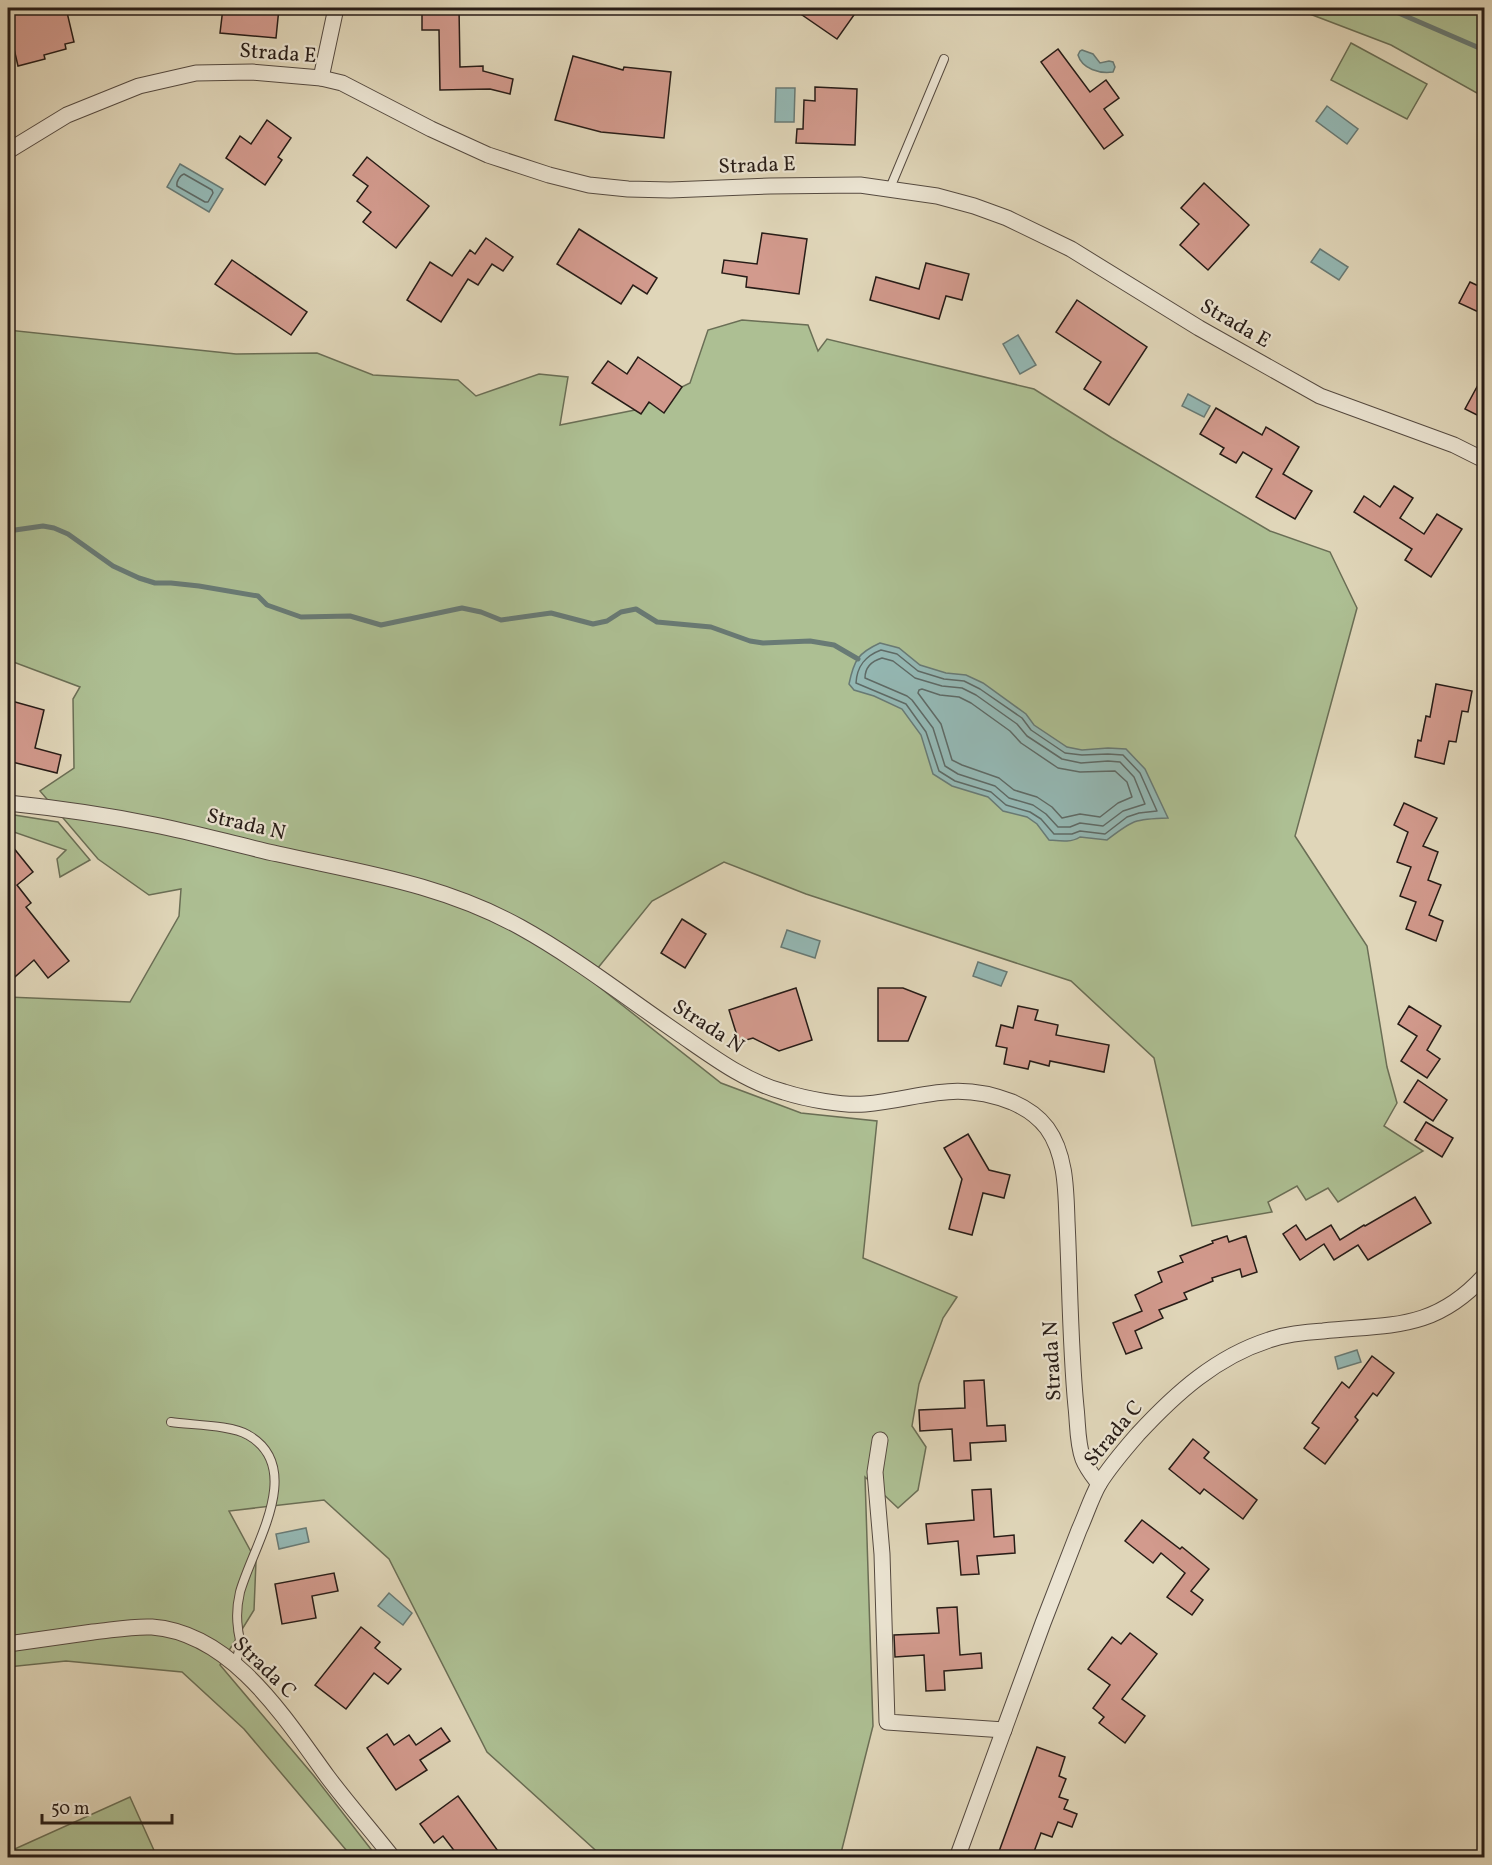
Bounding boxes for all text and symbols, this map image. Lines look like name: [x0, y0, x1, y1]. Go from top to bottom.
street label: Strada E: [238, 37, 318, 71]
street label: Strada E: [718, 150, 796, 182]
street label: Strada E: [1194, 292, 1276, 356]
street label: Strada N: [204, 802, 288, 848]
street label: Strada N: [666, 993, 750, 1061]
street label: Strada N: [1036, 1320, 1070, 1402]
street label: Strada C: [1078, 1395, 1150, 1473]
street label: Strada C: [226, 1630, 302, 1706]
scale bar: [42, 1787, 172, 1825]
text: 50 m: [51, 1797, 90, 1822]

